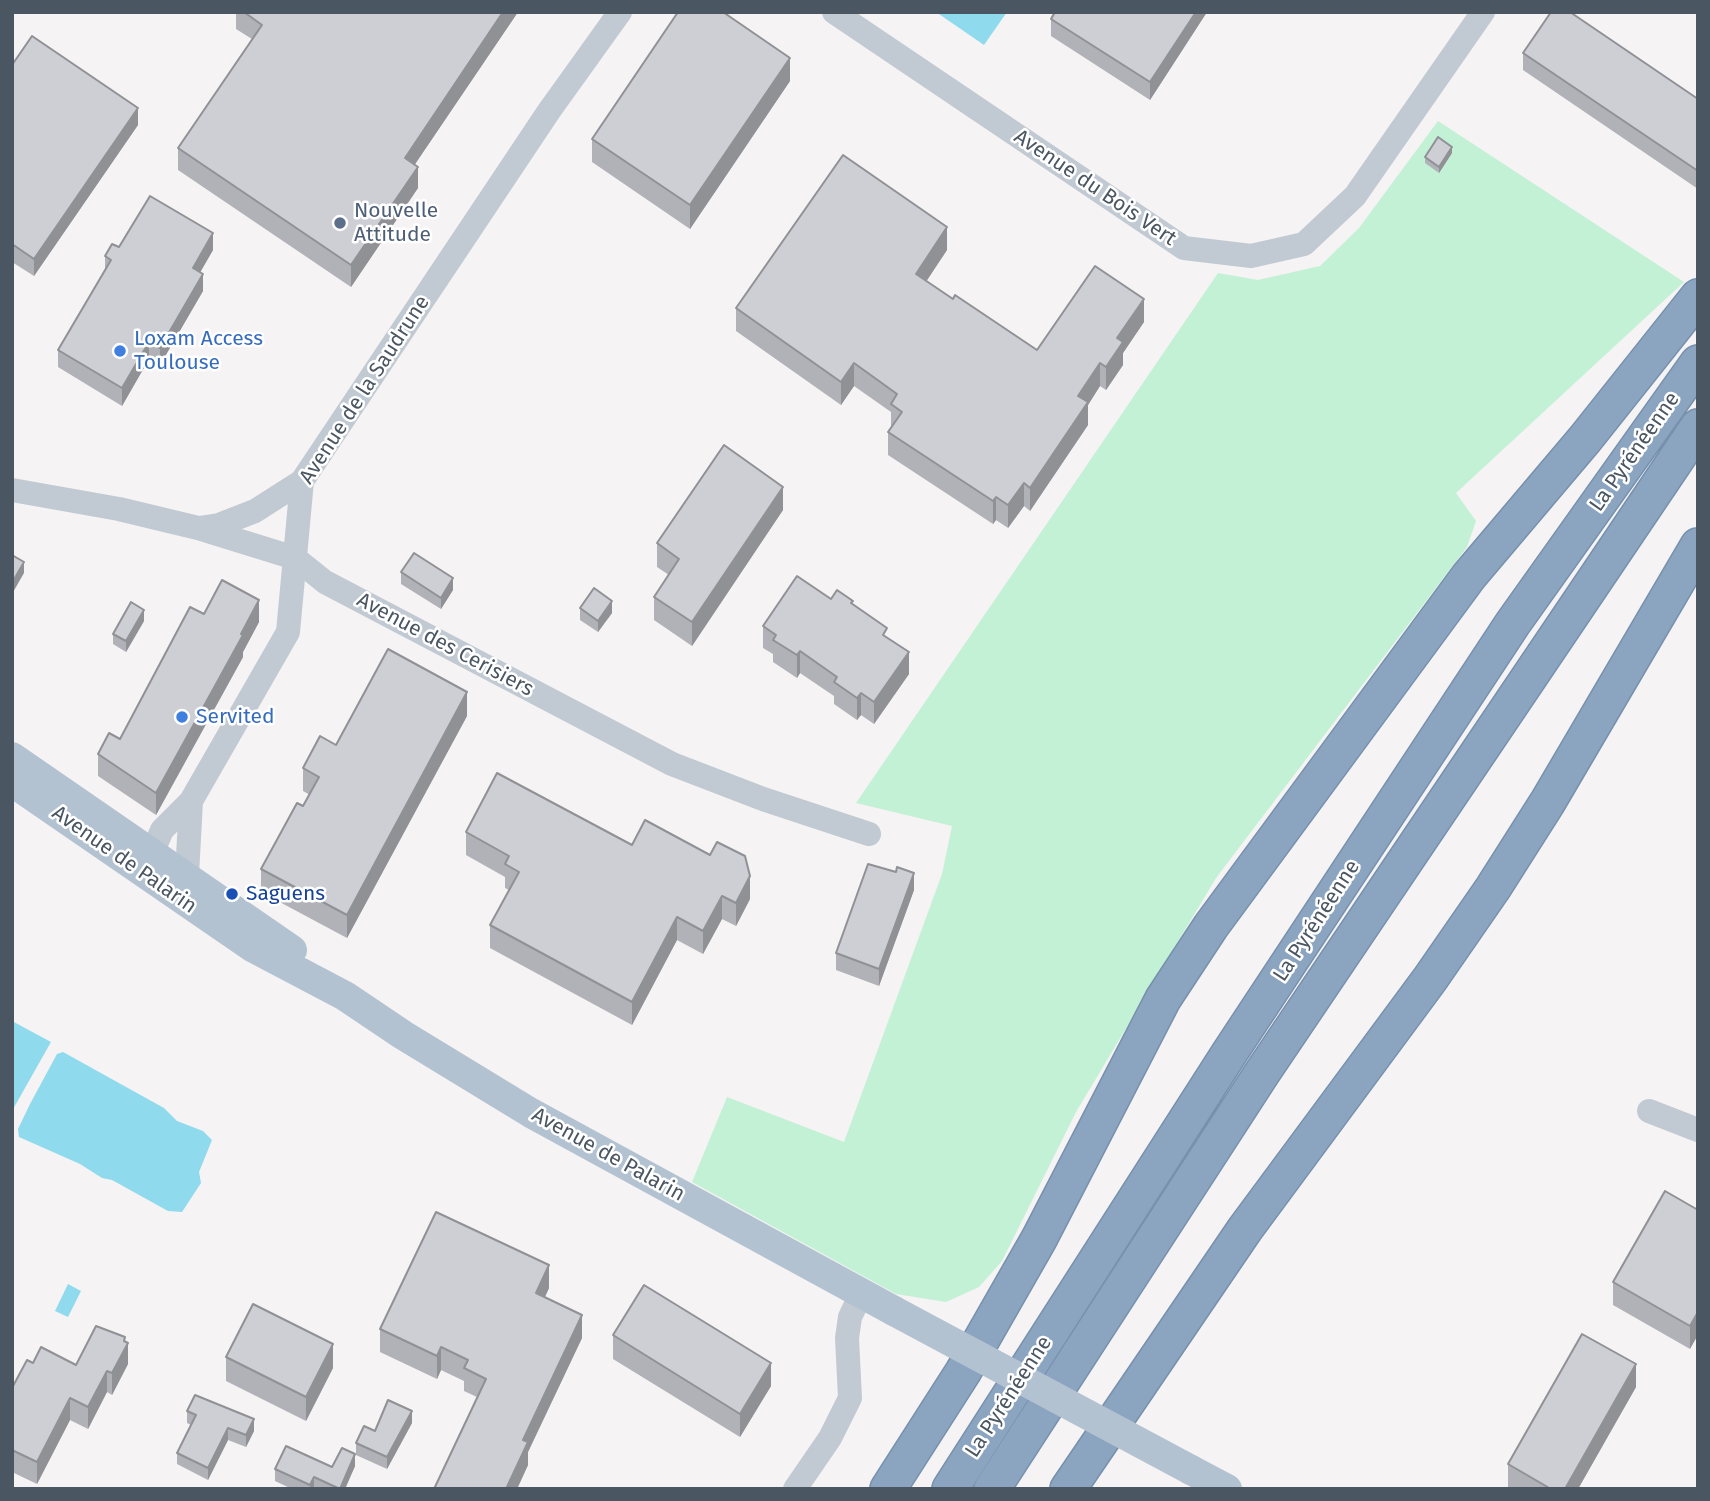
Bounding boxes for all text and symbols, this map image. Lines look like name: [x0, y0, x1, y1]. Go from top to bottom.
street label: Avenue du Bois Vert: [1009, 124, 1181, 252]
place label: Nouvelle Attitude: [354, 198, 438, 248]
marker: Nouvelle Attitude: [332, 215, 348, 231]
street label: Avenue de la Saudrune: [295, 291, 435, 489]
place label: Loxam Access Toulouse: [134, 326, 263, 376]
marker: Loxam Access Toulouse: [112, 343, 128, 359]
street label: La Pyrénéenne: [1585, 387, 1685, 517]
street label: Avenue des Cerisiers: [352, 588, 538, 702]
place label: Servited: [196, 704, 275, 730]
marker: Servited: [174, 709, 190, 725]
street label: Avenue de Palarin: [47, 801, 201, 919]
street label: La Pyrénéenne: [1268, 855, 1366, 987]
place label: Saguens: [246, 881, 325, 907]
marker: Saguens: [224, 886, 240, 902]
street label: Avenue de Palarin: [527, 1103, 689, 1207]
street label: La Pyrénéenne: [960, 1331, 1058, 1463]

